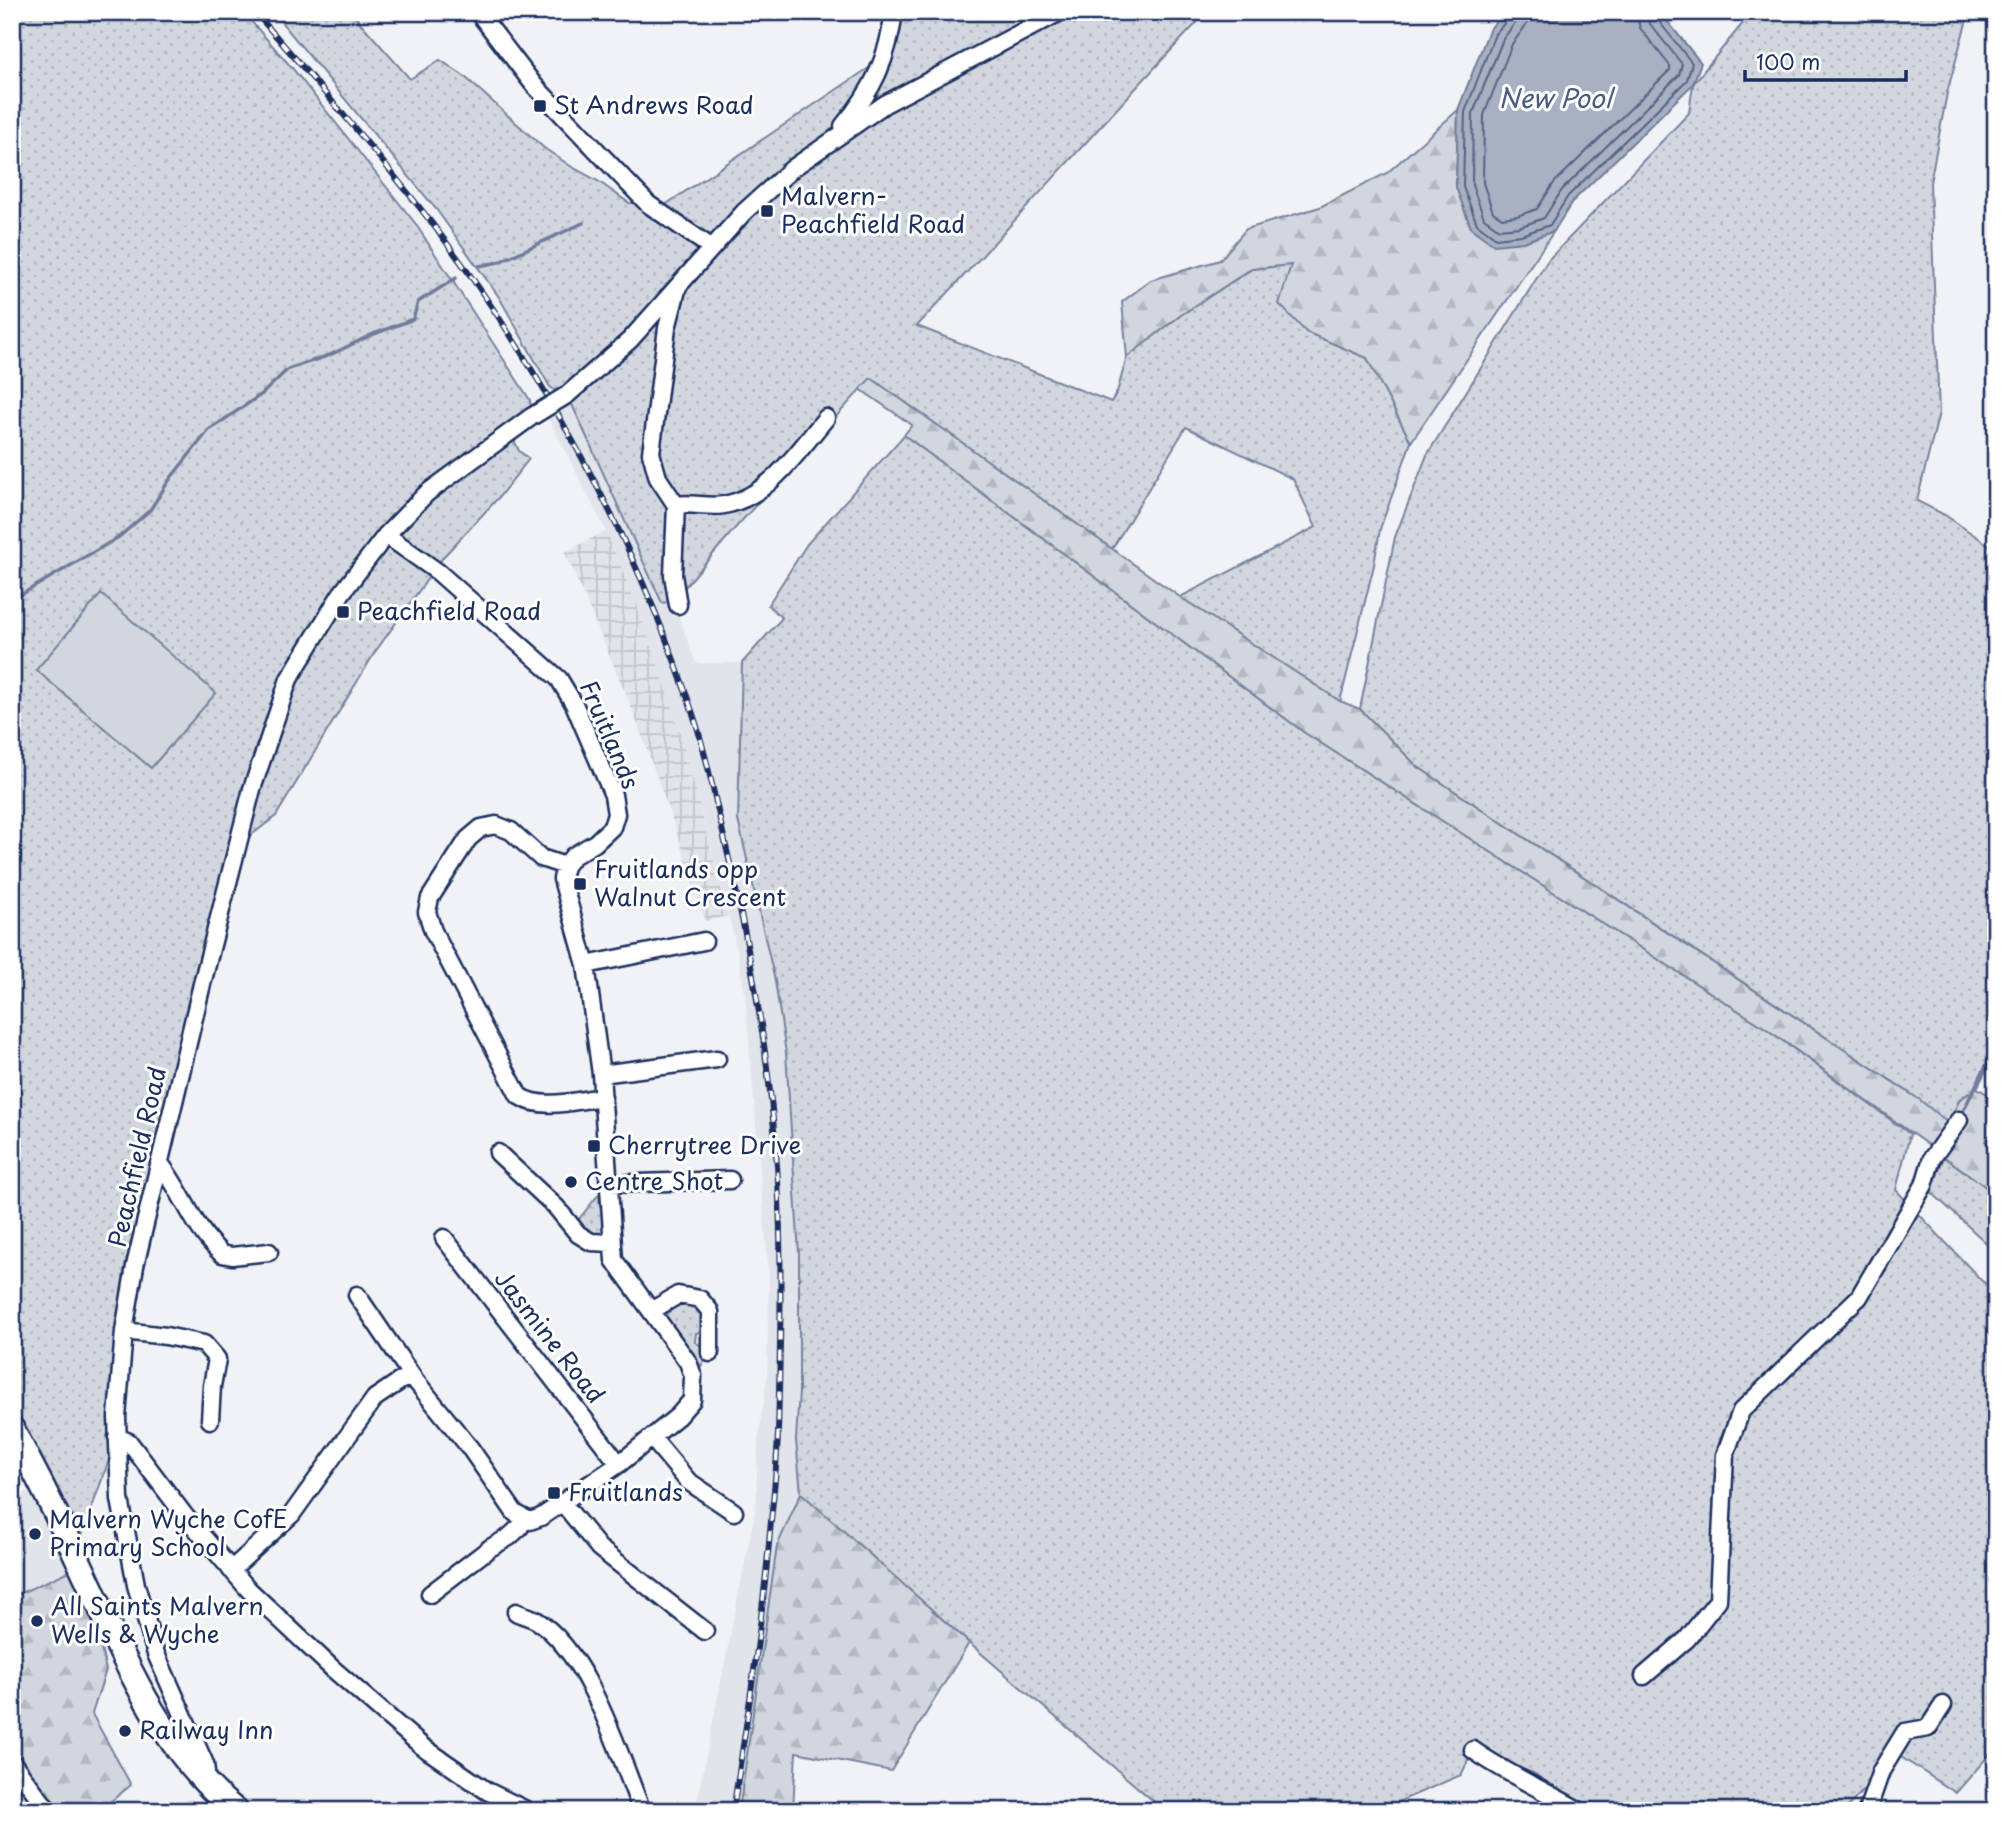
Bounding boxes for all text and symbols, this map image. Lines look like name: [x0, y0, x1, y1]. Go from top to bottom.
scale bar: [1745, 38, 1906, 82]
text: 100 m: [1756, 45, 1820, 77]
water label: New Pool: [1498, 78, 1616, 117]
place label: St Andrews Road: [554, 86, 754, 122]
marker: St Andrews Road: [532, 98, 548, 114]
place label: Malvern- Peachfield Road: [781, 177, 965, 241]
marker: Malvern- Peachfield Road: [759, 203, 775, 219]
place label: Peachfield Road: [357, 592, 541, 628]
marker: Peachfield Road: [335, 604, 351, 620]
street label: Fruitlands: [572, 674, 650, 794]
place label: Fruitlands opp Walnut Crescent: [594, 850, 786, 914]
marker: Fruitlands opp Walnut Crescent: [572, 876, 588, 892]
street label: Peachfield Road: [98, 1063, 174, 1250]
place label: Cherrytree Drive: [608, 1126, 801, 1162]
marker: Cherrytree Drive: [586, 1138, 602, 1154]
place label: Centre Shot: [585, 1162, 724, 1198]
marker: Centre Shot: [563, 1174, 579, 1190]
street label: Jasmine Road: [487, 1261, 614, 1410]
place label: Fruitlands: [568, 1473, 683, 1509]
marker: Fruitlands: [546, 1485, 562, 1501]
place label: Malvern Wyche CofE Primary School: [49, 1500, 288, 1564]
marker: Malvern Wyche CofE Primary School: [27, 1526, 43, 1542]
place label: All Saints Malvern Wells & Wyche: [51, 1587, 264, 1651]
marker: All Saints Malvern Wells & Wyche: [29, 1613, 45, 1629]
place label: Railway Inn: [139, 1711, 273, 1747]
marker: Railway Inn: [117, 1723, 133, 1739]

